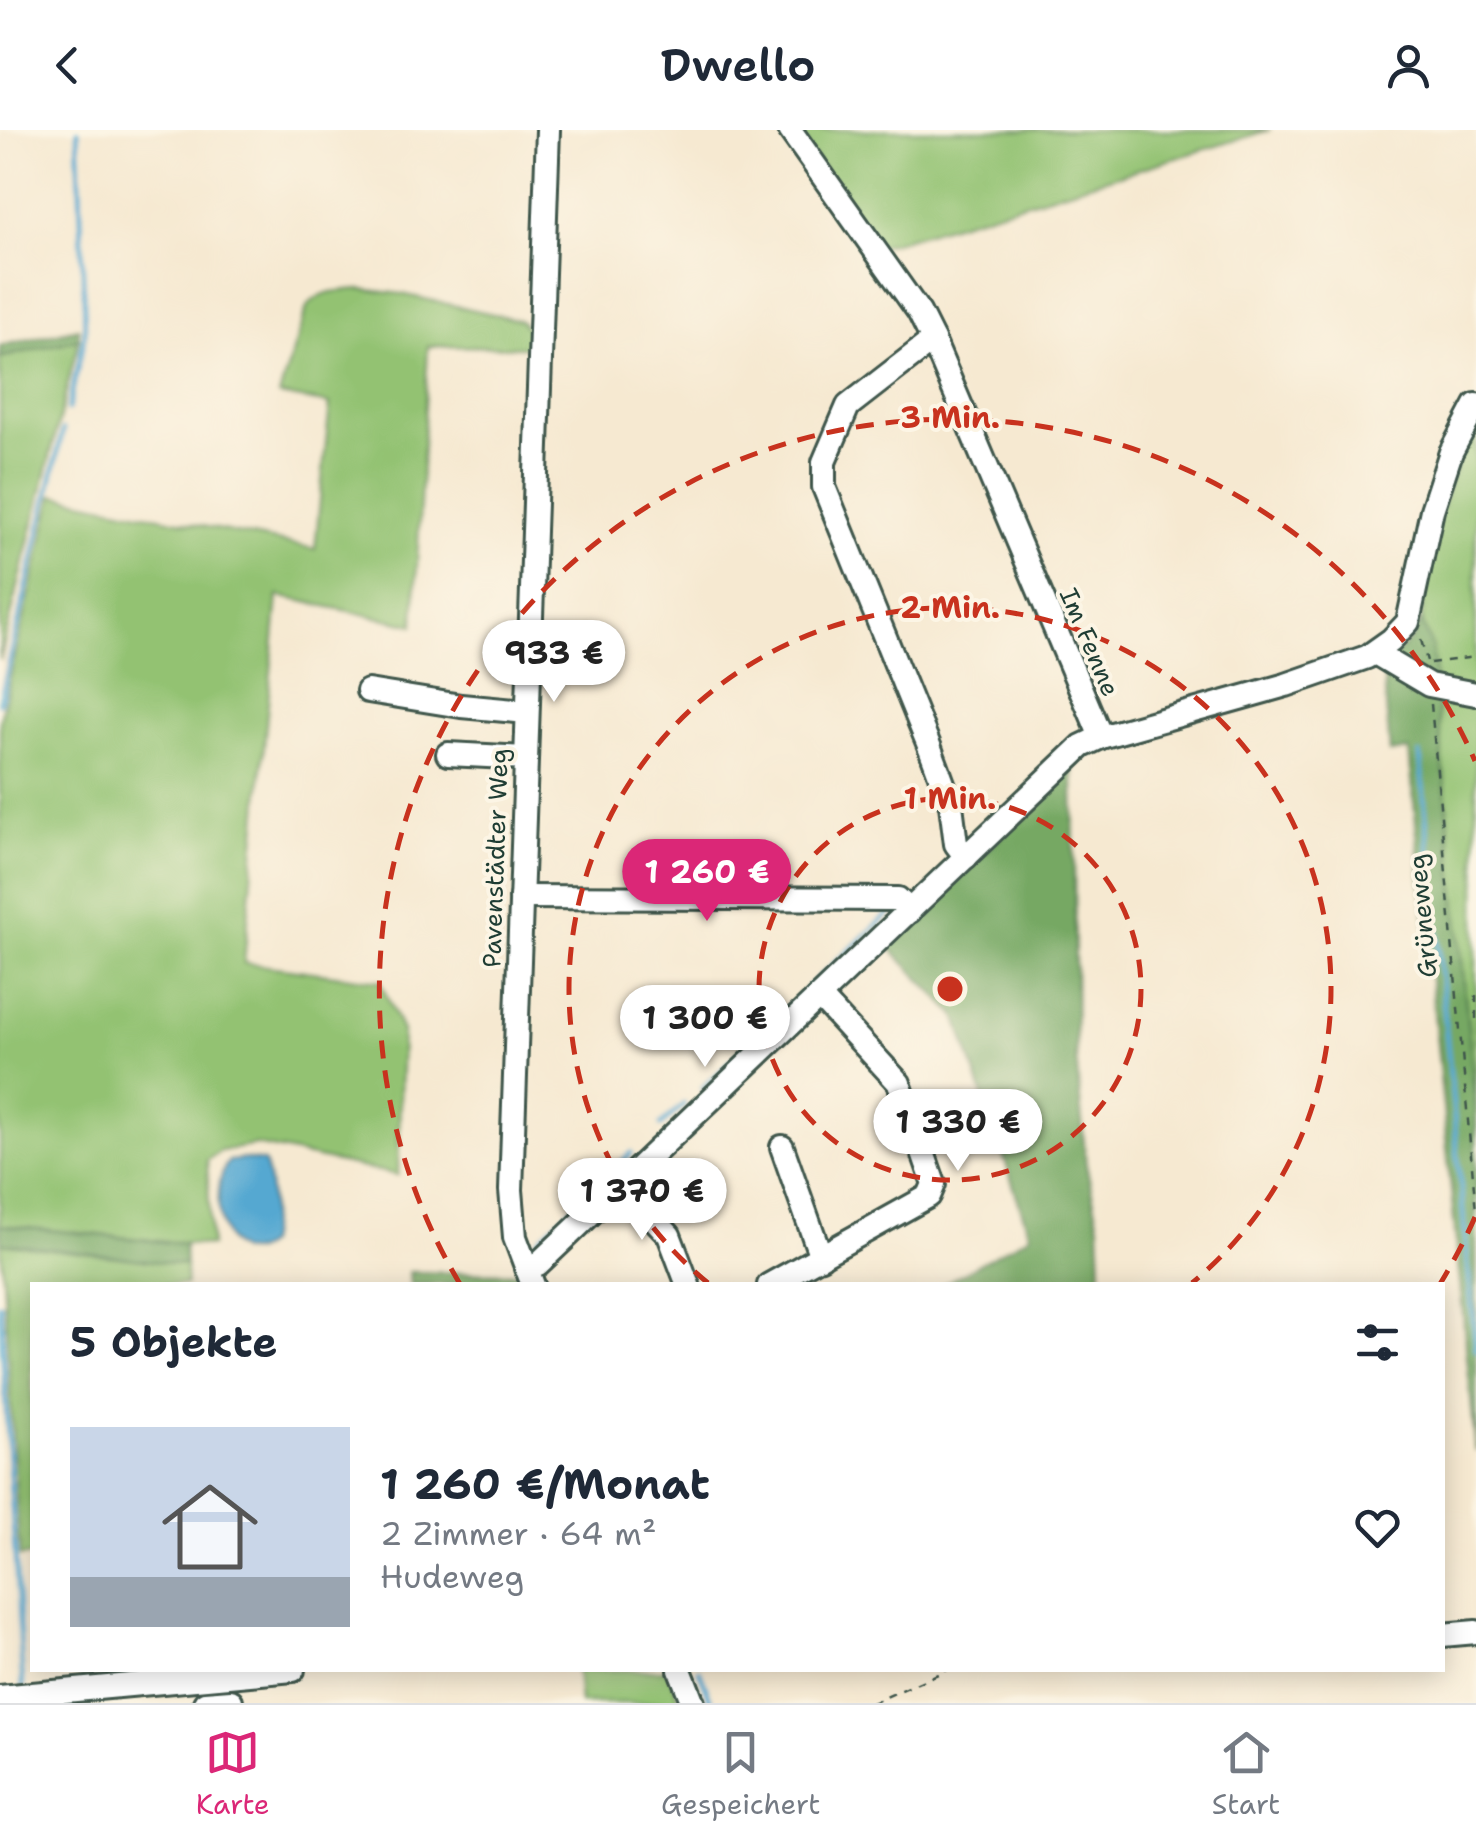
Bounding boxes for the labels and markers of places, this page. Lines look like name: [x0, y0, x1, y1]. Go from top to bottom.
pin: 933 €: [484, 620, 624, 705]
pin: 1 260 €: [615, 839, 799, 924]
centre of rings: [932, 971, 968, 1007]
pin: 1 300 €: [613, 985, 797, 1070]
pin: 1 330 €: [866, 1089, 1050, 1174]
pin: 1 370 €: [550, 1158, 734, 1243]

